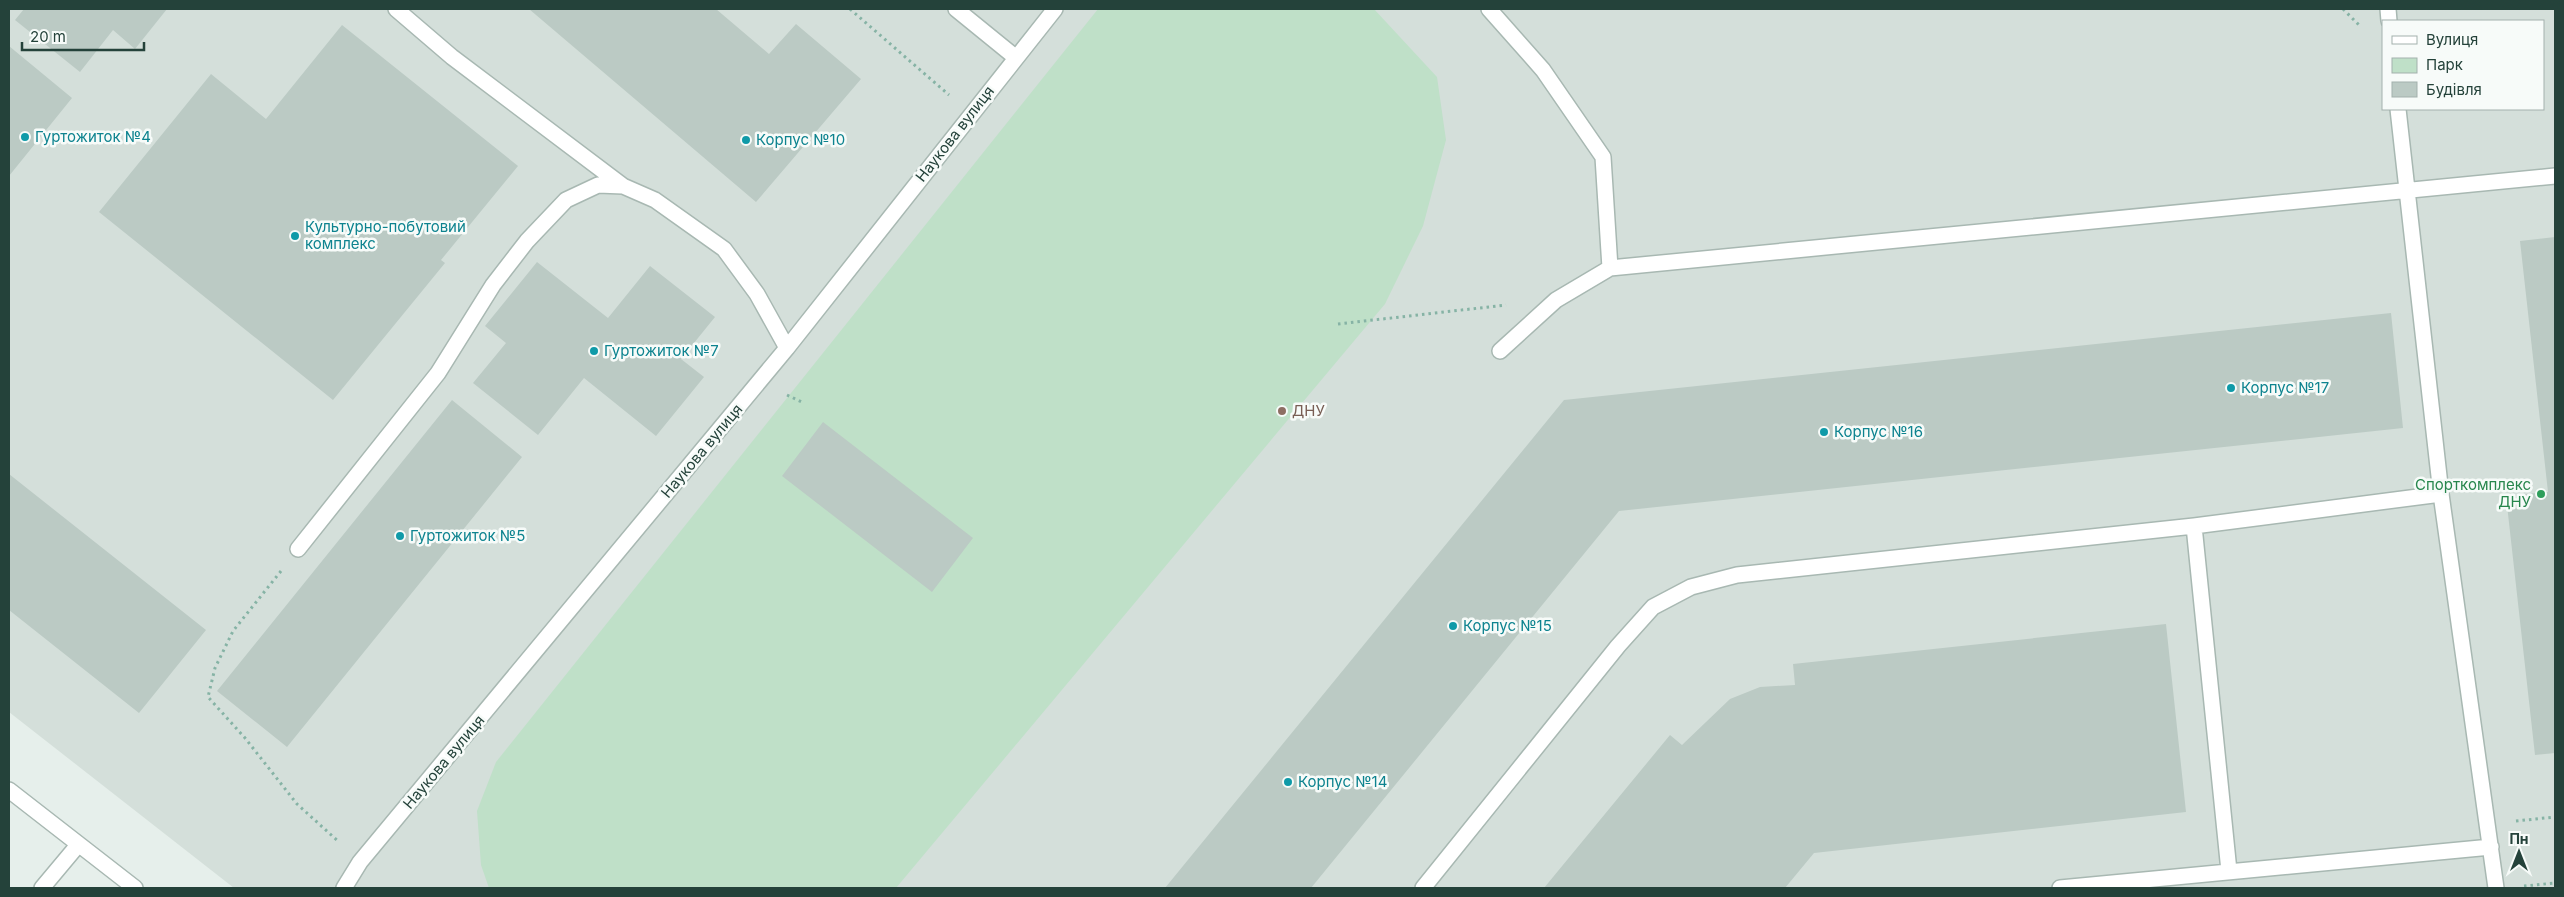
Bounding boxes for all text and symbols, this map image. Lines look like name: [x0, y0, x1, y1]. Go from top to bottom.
scale bar: [22, 20, 145, 52]
legend: [2382, 20, 2544, 110]
text: 20 m: [30, 27, 66, 46]
text: Вулиця: [2426, 30, 2478, 49]
text: Парк: [2426, 55, 2463, 74]
text: Будівля: [2426, 80, 2482, 99]
street label: Наукова вулиця: [911, 82, 998, 186]
place label: Гуртожиток №4: [35, 127, 151, 146]
place label: Корпус №10: [756, 130, 845, 149]
marker: Гуртожиток №4: [19, 131, 31, 143]
marker: Корпус №10: [740, 134, 752, 146]
place label: Культурно-побутовий комплекс: [305, 217, 466, 253]
marker: Культурно-побутовий комплекс: [289, 230, 301, 242]
place label: Гуртожиток №7: [604, 341, 719, 360]
marker: Гуртожиток №7: [588, 345, 600, 357]
place label: Корпус №17: [2241, 378, 2329, 397]
marker: Корпус №17: [2225, 382, 2237, 394]
street label: Наукова вулиця: [657, 400, 746, 501]
place label: ДНУ: [1292, 401, 1325, 420]
marker: ДНУ: [1276, 405, 1288, 417]
place label: Корпус №16: [1834, 422, 1923, 441]
marker: Корпус №16: [1818, 426, 1830, 438]
place label: Спорткомплекс ДНУ: [2415, 475, 2532, 511]
marker: Спорткомплекс ДНУ: [2535, 488, 2547, 500]
place label: Гуртожиток №5: [410, 526, 525, 545]
marker: Гуртожиток №5: [394, 530, 406, 542]
place label: Корпус №15: [1463, 616, 1552, 635]
marker: Корпус №15: [1447, 620, 1459, 632]
street label: Наукова вулиця: [399, 711, 488, 812]
place label: Корпус №14: [1298, 772, 1387, 791]
marker: Корпус №14: [1282, 776, 1294, 788]
north arrow: [2494, 827, 2544, 877]
text: Пн: [2509, 830, 2529, 847]

